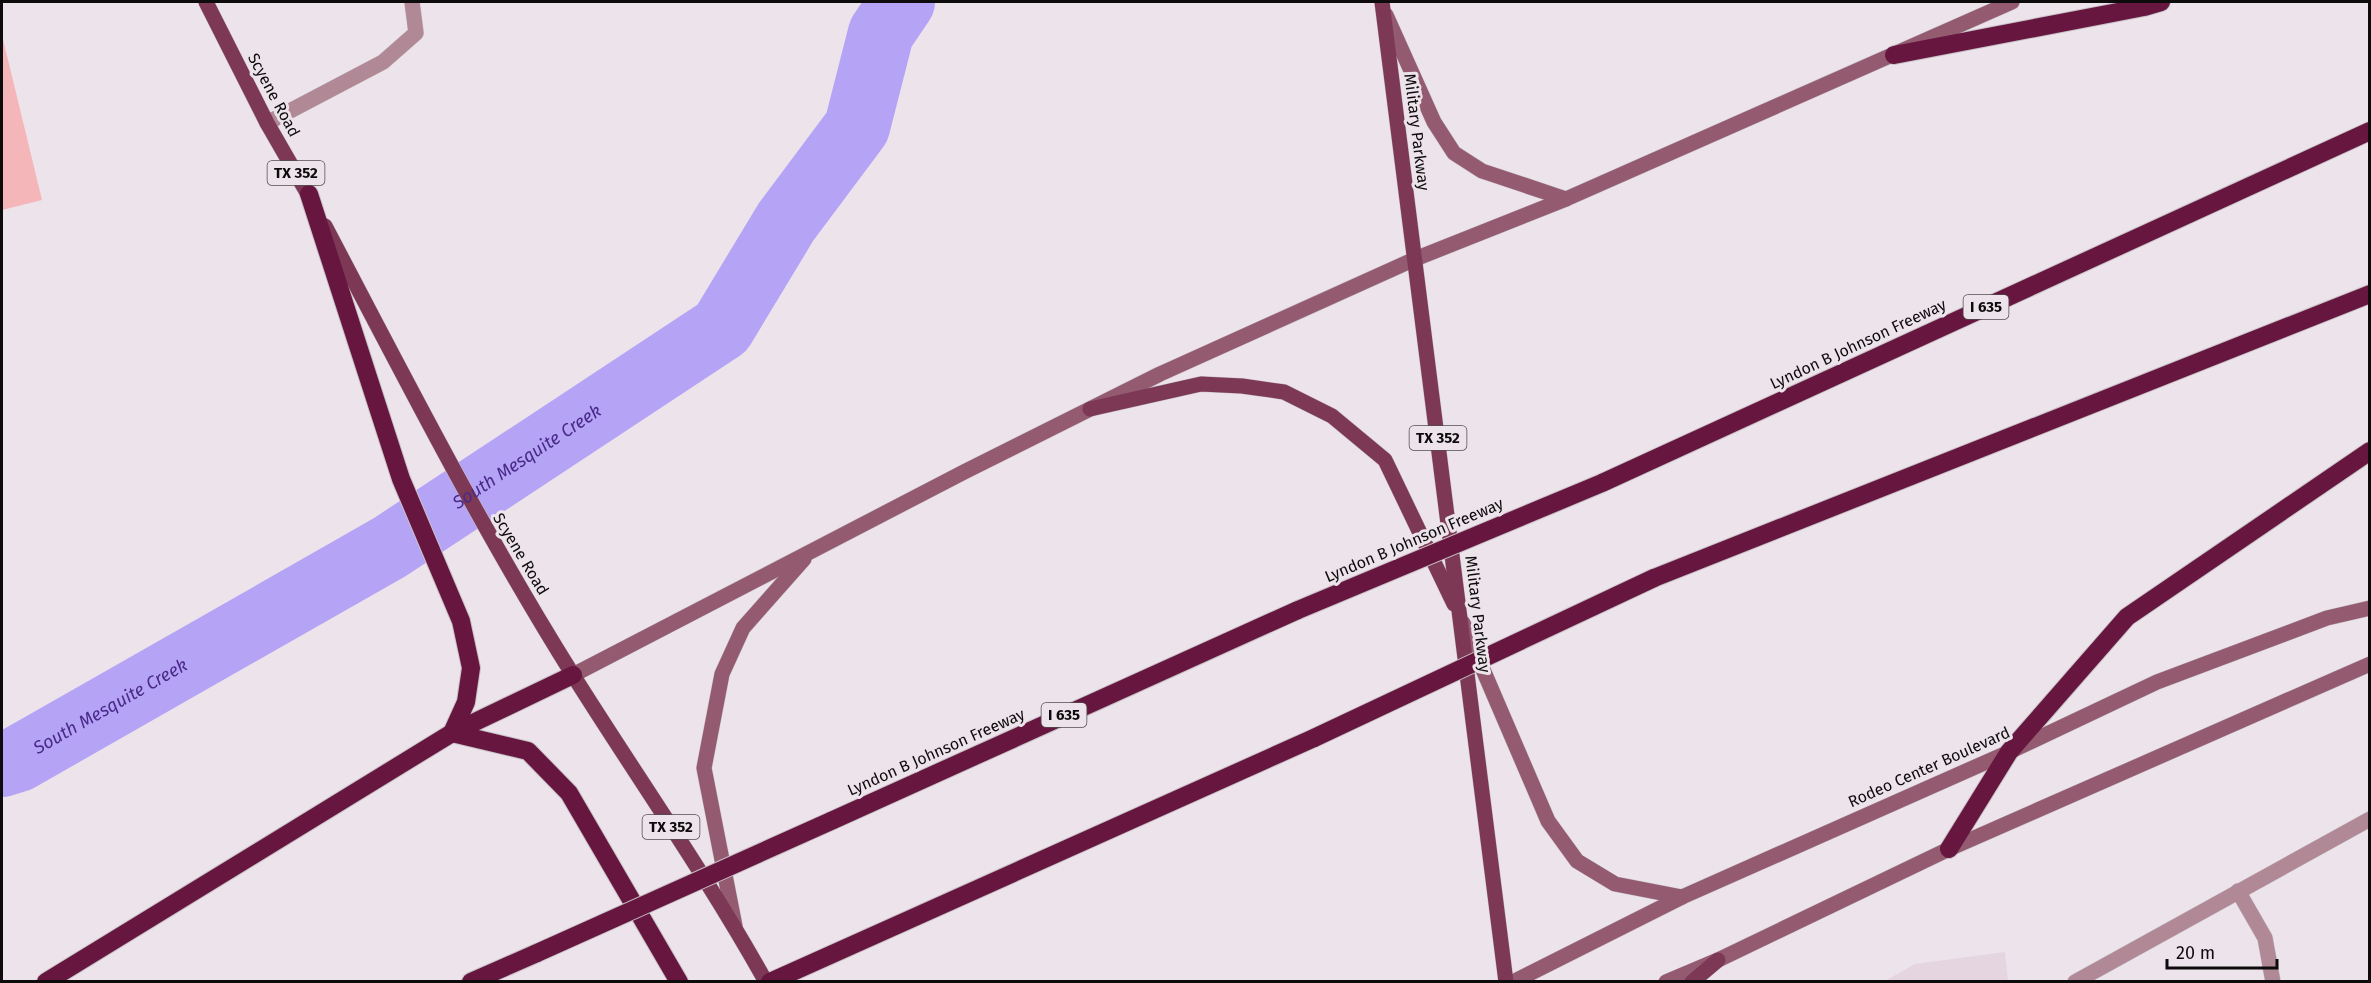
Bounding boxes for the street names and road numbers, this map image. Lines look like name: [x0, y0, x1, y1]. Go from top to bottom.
street label: Scyene Road: [244, 50, 304, 140]
street label: Military Parkway: [1400, 72, 1434, 192]
road number: TX 352: [268, 161, 324, 185]
street label: Lyndon B Johnson Freeway: [1767, 295, 1949, 393]
road number: I 635: [1964, 295, 2008, 319]
road number: TX 352: [1410, 426, 1466, 450]
street label: Lyndon B Johnson Freeway: [1322, 494, 1506, 586]
street label: Scyene Road: [489, 510, 553, 598]
street label: Military Parkway: [1461, 554, 1495, 674]
road number: I 635: [1042, 703, 1086, 727]
street label: Lyndon B Johnson Freeway: [844, 704, 1028, 800]
street label: Rodeo Center Boulevard: [1845, 723, 2013, 811]
road number: TX 352: [642, 815, 700, 839]

